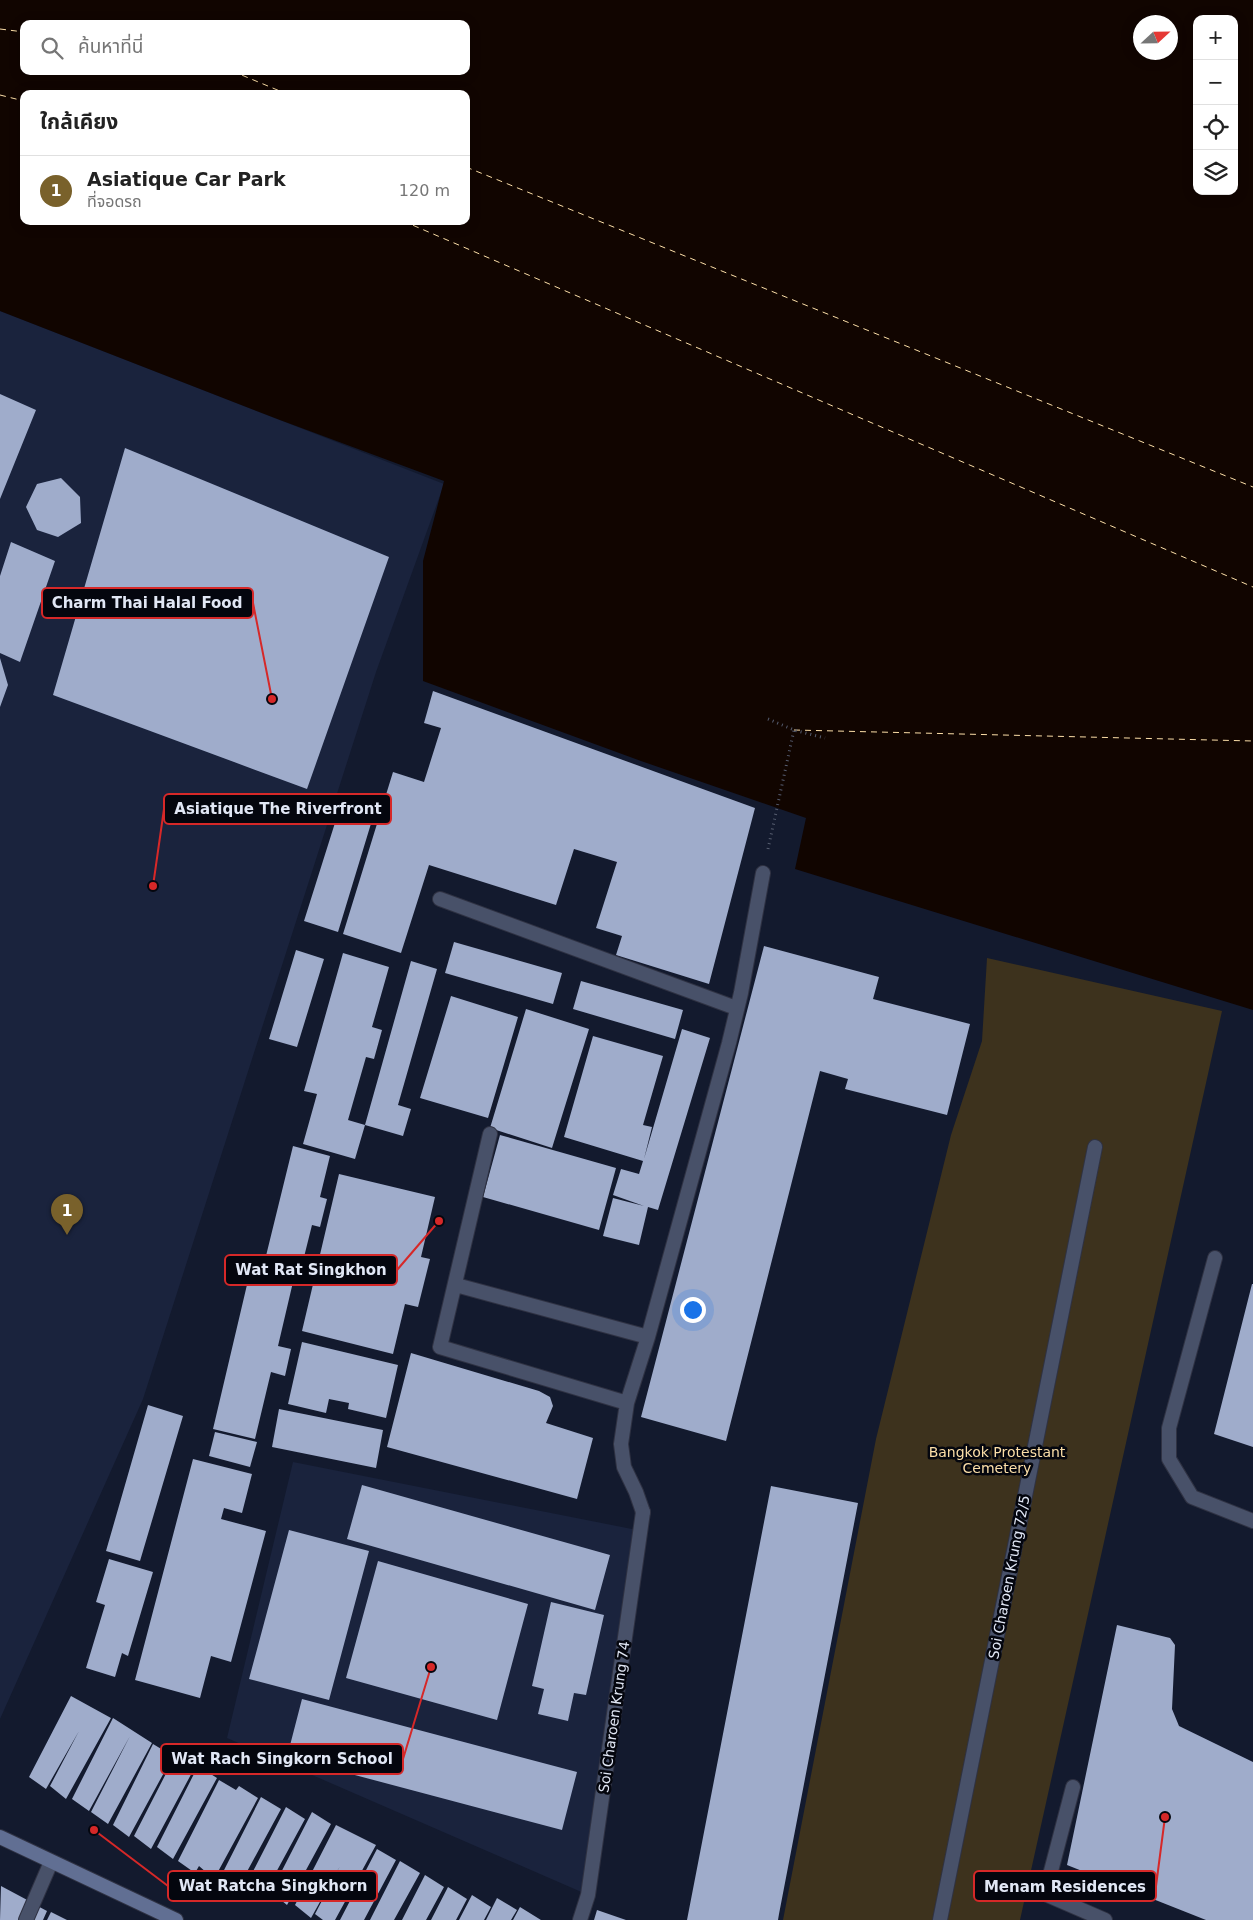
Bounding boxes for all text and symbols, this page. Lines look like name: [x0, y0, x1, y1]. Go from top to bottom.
north arrow: [1133, 15, 1178, 60]
map controls: [1193, 15, 1238, 195]
button: +: [1193, 15, 1238, 60]
search box: [20, 20, 470, 75]
icon: search: [38, 34, 66, 62]
text: ค้นหาที่นี่: [78, 35, 143, 57]
button: −: [1193, 60, 1238, 105]
button: locate: [1193, 105, 1238, 150]
text: ใกล้เคียง: [40, 110, 118, 134]
button: layers: [1193, 150, 1238, 195]
text: Asiatique Car Park: [87, 168, 286, 190]
text: 1: [50, 181, 62, 200]
text: 120 m: [399, 181, 450, 200]
text: ที่จอดรถ: [87, 192, 142, 211]
callout: Charm Thai Halal Food: [42, 588, 253, 618]
text: Charm Thai Halal Food: [52, 594, 242, 612]
callout: Asiatique The Riverfront: [164, 794, 391, 824]
text: Asiatique The Riverfront: [174, 800, 382, 818]
pin: 1: [51, 1194, 83, 1235]
callout: Wat Rat Singkhon: [225, 1255, 397, 1285]
text: Wat Rat Singkhon: [235, 1261, 387, 1279]
your location: [680, 1297, 706, 1323]
park label: Bangkok Protestant Cemetery: [929, 1444, 1066, 1476]
street label: Soi Charoen Krung 72/5: [985, 1494, 1033, 1660]
street label: Soi Charoen Krung 74: [595, 1640, 633, 1794]
callout: Wat Rach Singkorn School: [161, 1744, 403, 1774]
text: Wat Rach Singkorn School: [171, 1750, 393, 1768]
callout: Wat Ratcha Singkhorn: [168, 1871, 377, 1901]
callout: Menam Residences: [974, 1871, 1156, 1901]
text: Wat Ratcha Singkhorn: [179, 1877, 367, 1895]
text: Menam Residences: [984, 1878, 1146, 1896]

